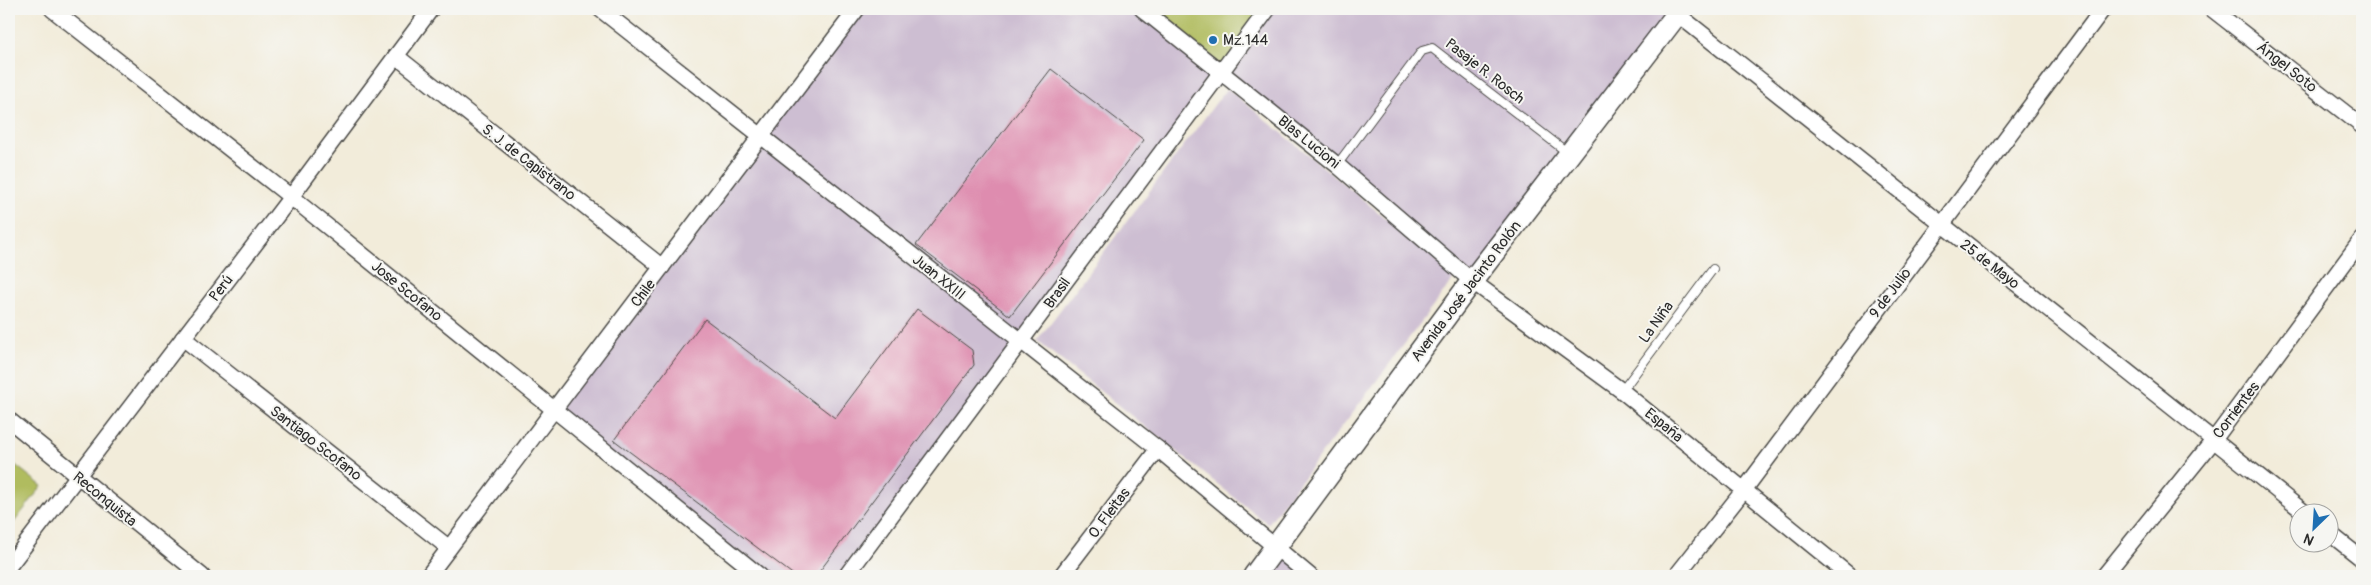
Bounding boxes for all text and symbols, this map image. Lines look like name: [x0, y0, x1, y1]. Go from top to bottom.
place label: Mz.144: [1223, 31, 1268, 50]
marker: Mz.144: [1207, 34, 1219, 46]
street label: Pasaje R. Rosch: [1441, 34, 1528, 108]
street label: Ángel Soto: [2253, 38, 2321, 97]
street label: Blas Lucioni: [1274, 112, 1344, 173]
street label: S. J. de Capistrano: [478, 120, 579, 205]
street label: Avenida José Jacinto Rolón: [1407, 217, 1526, 366]
street label: 25 de Mayo: [1956, 235, 2023, 293]
street label: Juan XXIII: [908, 250, 969, 305]
street label: Jose Scofano: [367, 257, 446, 326]
street label: 9 de Julio: [1865, 264, 1915, 322]
street label: Perú: [205, 271, 238, 306]
street label: Brasil: [1040, 274, 1075, 313]
street label: Chile: [627, 275, 660, 311]
street label: La Niña: [1635, 298, 1678, 347]
street label: Corrientes: [2209, 378, 2264, 442]
street label: Santiago Scofano: [266, 402, 365, 485]
street label: España: [1641, 404, 1687, 447]
street label: Reconquista: [69, 468, 141, 531]
street label: O. Fleitas: [1084, 484, 1135, 542]
north arrow: [2288, 502, 2338, 552]
text: N: [2301, 530, 2317, 549]

